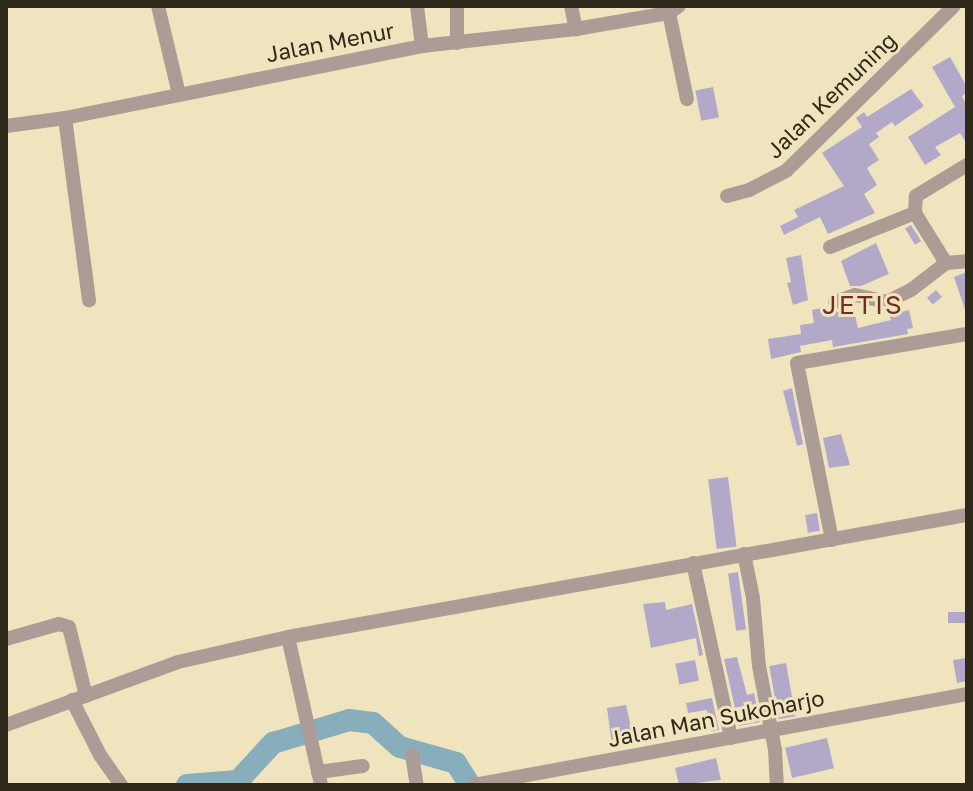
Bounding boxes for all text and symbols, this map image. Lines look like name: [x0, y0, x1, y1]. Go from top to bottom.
street label: Jalan Menur: [264, 17, 396, 67]
street label: Jalan Kemuning: [761, 26, 901, 164]
district label: JETIS: [822, 289, 904, 321]
street label: Jalan Man Sukoharjo: [606, 684, 826, 752]

